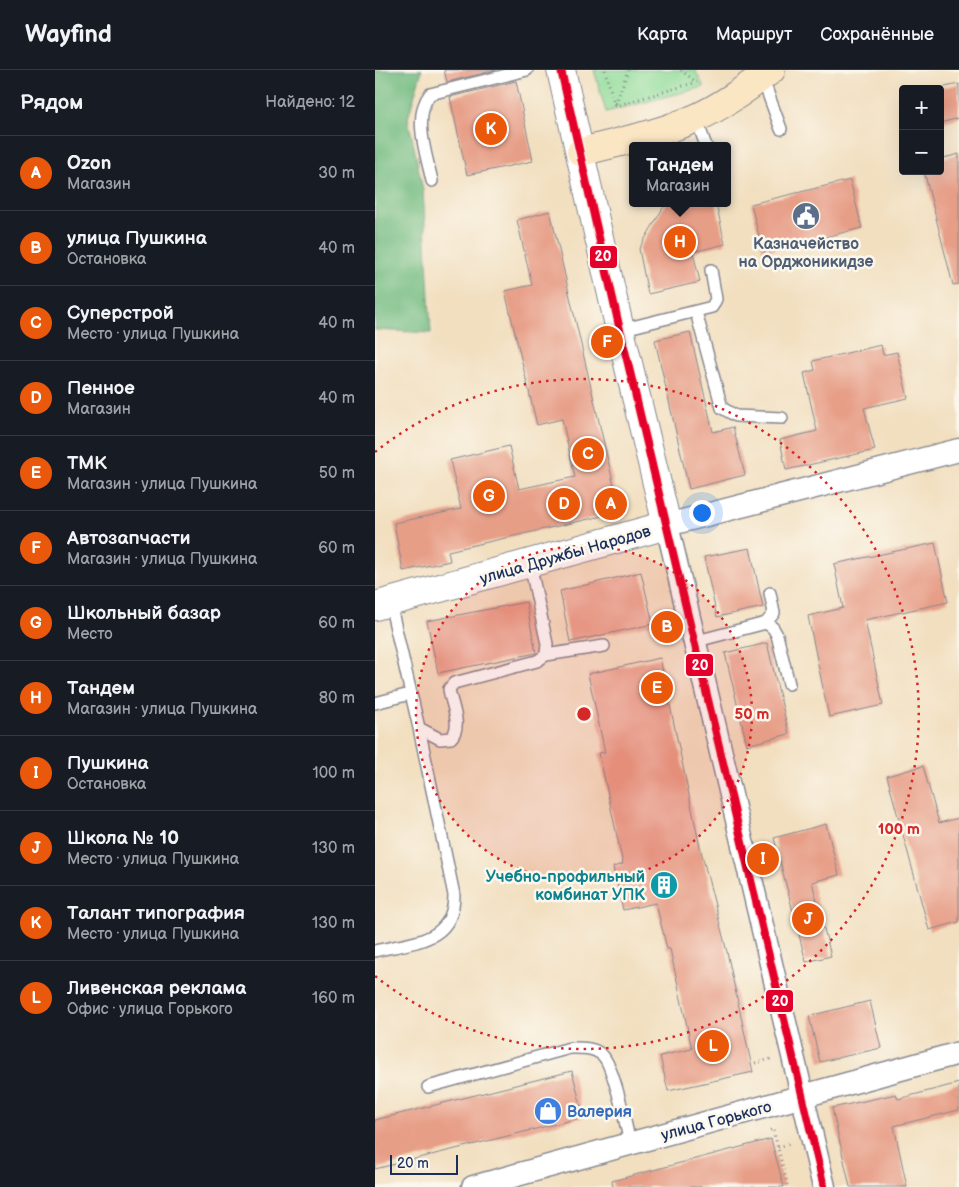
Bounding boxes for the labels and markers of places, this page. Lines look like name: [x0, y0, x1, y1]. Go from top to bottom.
pin: K: [475, 110, 507, 148]
public building icon: Казначейство на Орджоникидзе: [791, 201, 821, 231]
pin: H: [664, 223, 696, 261]
place label: Казначейство на Орджоникидзе: [739, 235, 873, 272]
pin: F: [591, 323, 623, 361]
pin: C: [572, 435, 604, 473]
pin: G: [473, 477, 505, 515]
pin: D: [548, 485, 580, 523]
pin: A: [595, 485, 627, 523]
pin: B: [651, 608, 683, 646]
pin: E: [641, 669, 673, 707]
centre of rings: [575, 705, 593, 723]
pin: I: [747, 840, 779, 878]
place label: Учебно-профильный комбинат УПК: [486, 868, 645, 905]
building icon: Учебно-профильный комбинат УПК: [649, 870, 679, 900]
pin: J: [792, 900, 824, 938]
pin: L: [697, 1027, 729, 1065]
shop icon: Валерия: [533, 1096, 563, 1126]
place label: Валерия: [567, 1103, 632, 1122]

